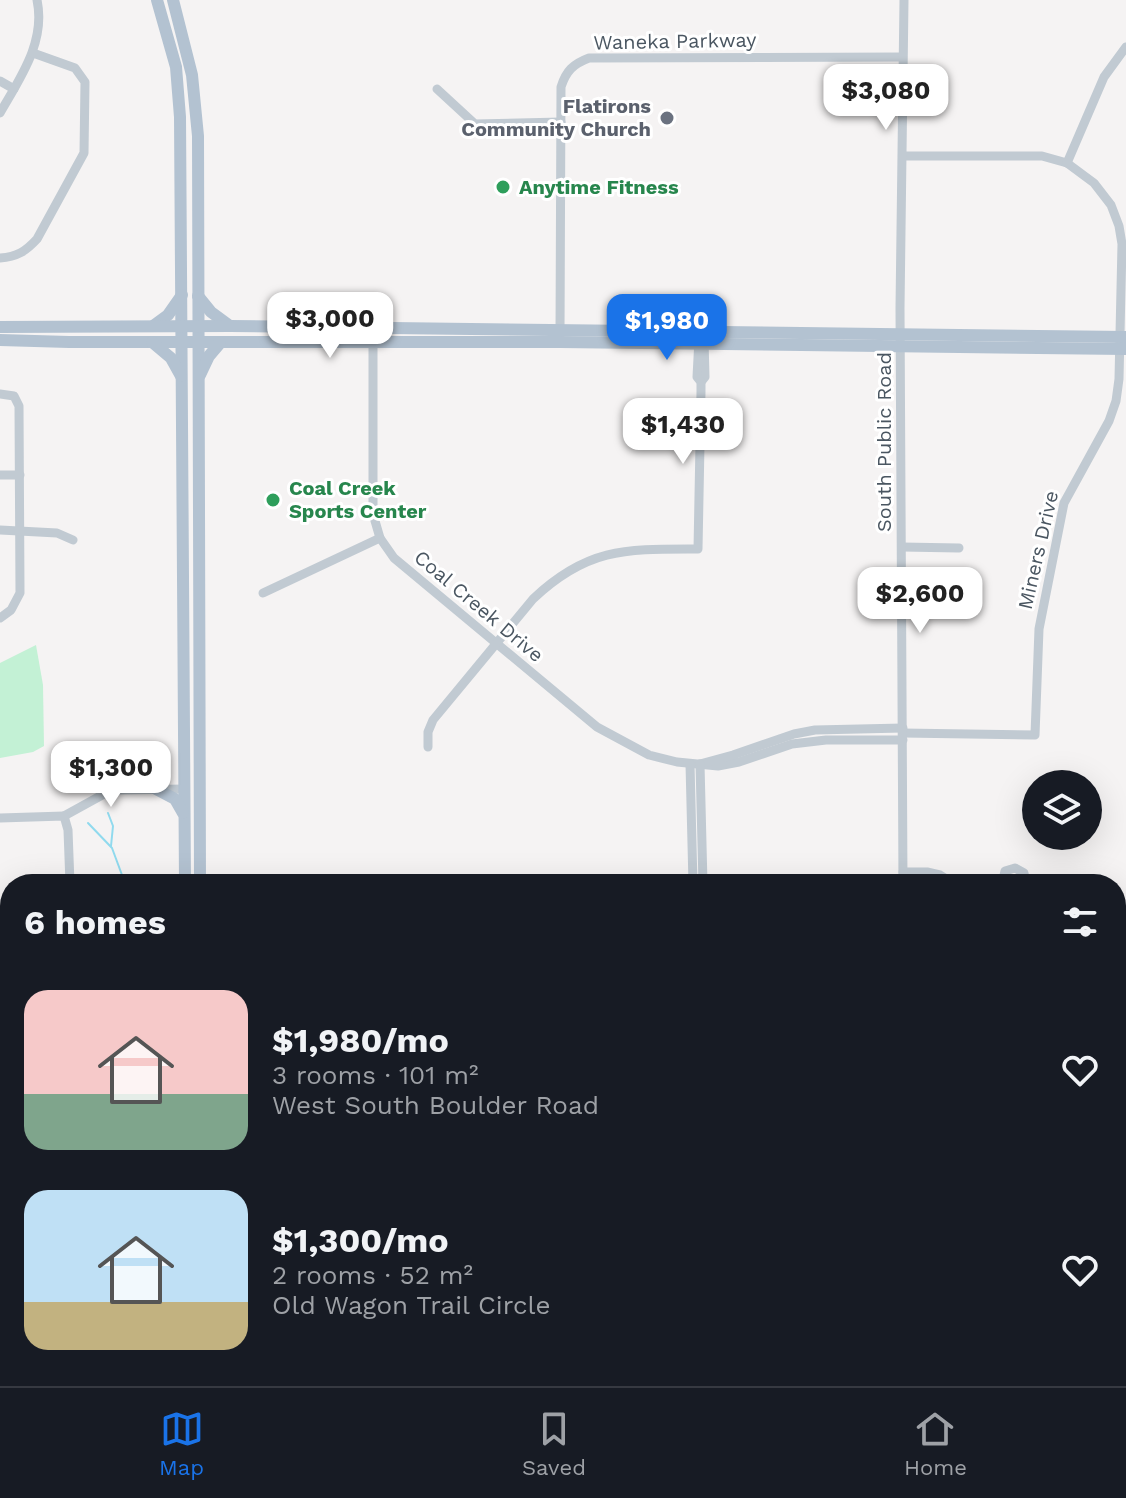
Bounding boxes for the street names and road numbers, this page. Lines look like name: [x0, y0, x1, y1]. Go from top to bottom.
street label: Waneka Parkway: [593, 28, 757, 54]
street label: South Public Road: [872, 352, 896, 532]
street label: Miners Drive: [1013, 488, 1063, 612]
street label: Coal Creek Drive: [409, 545, 549, 667]

